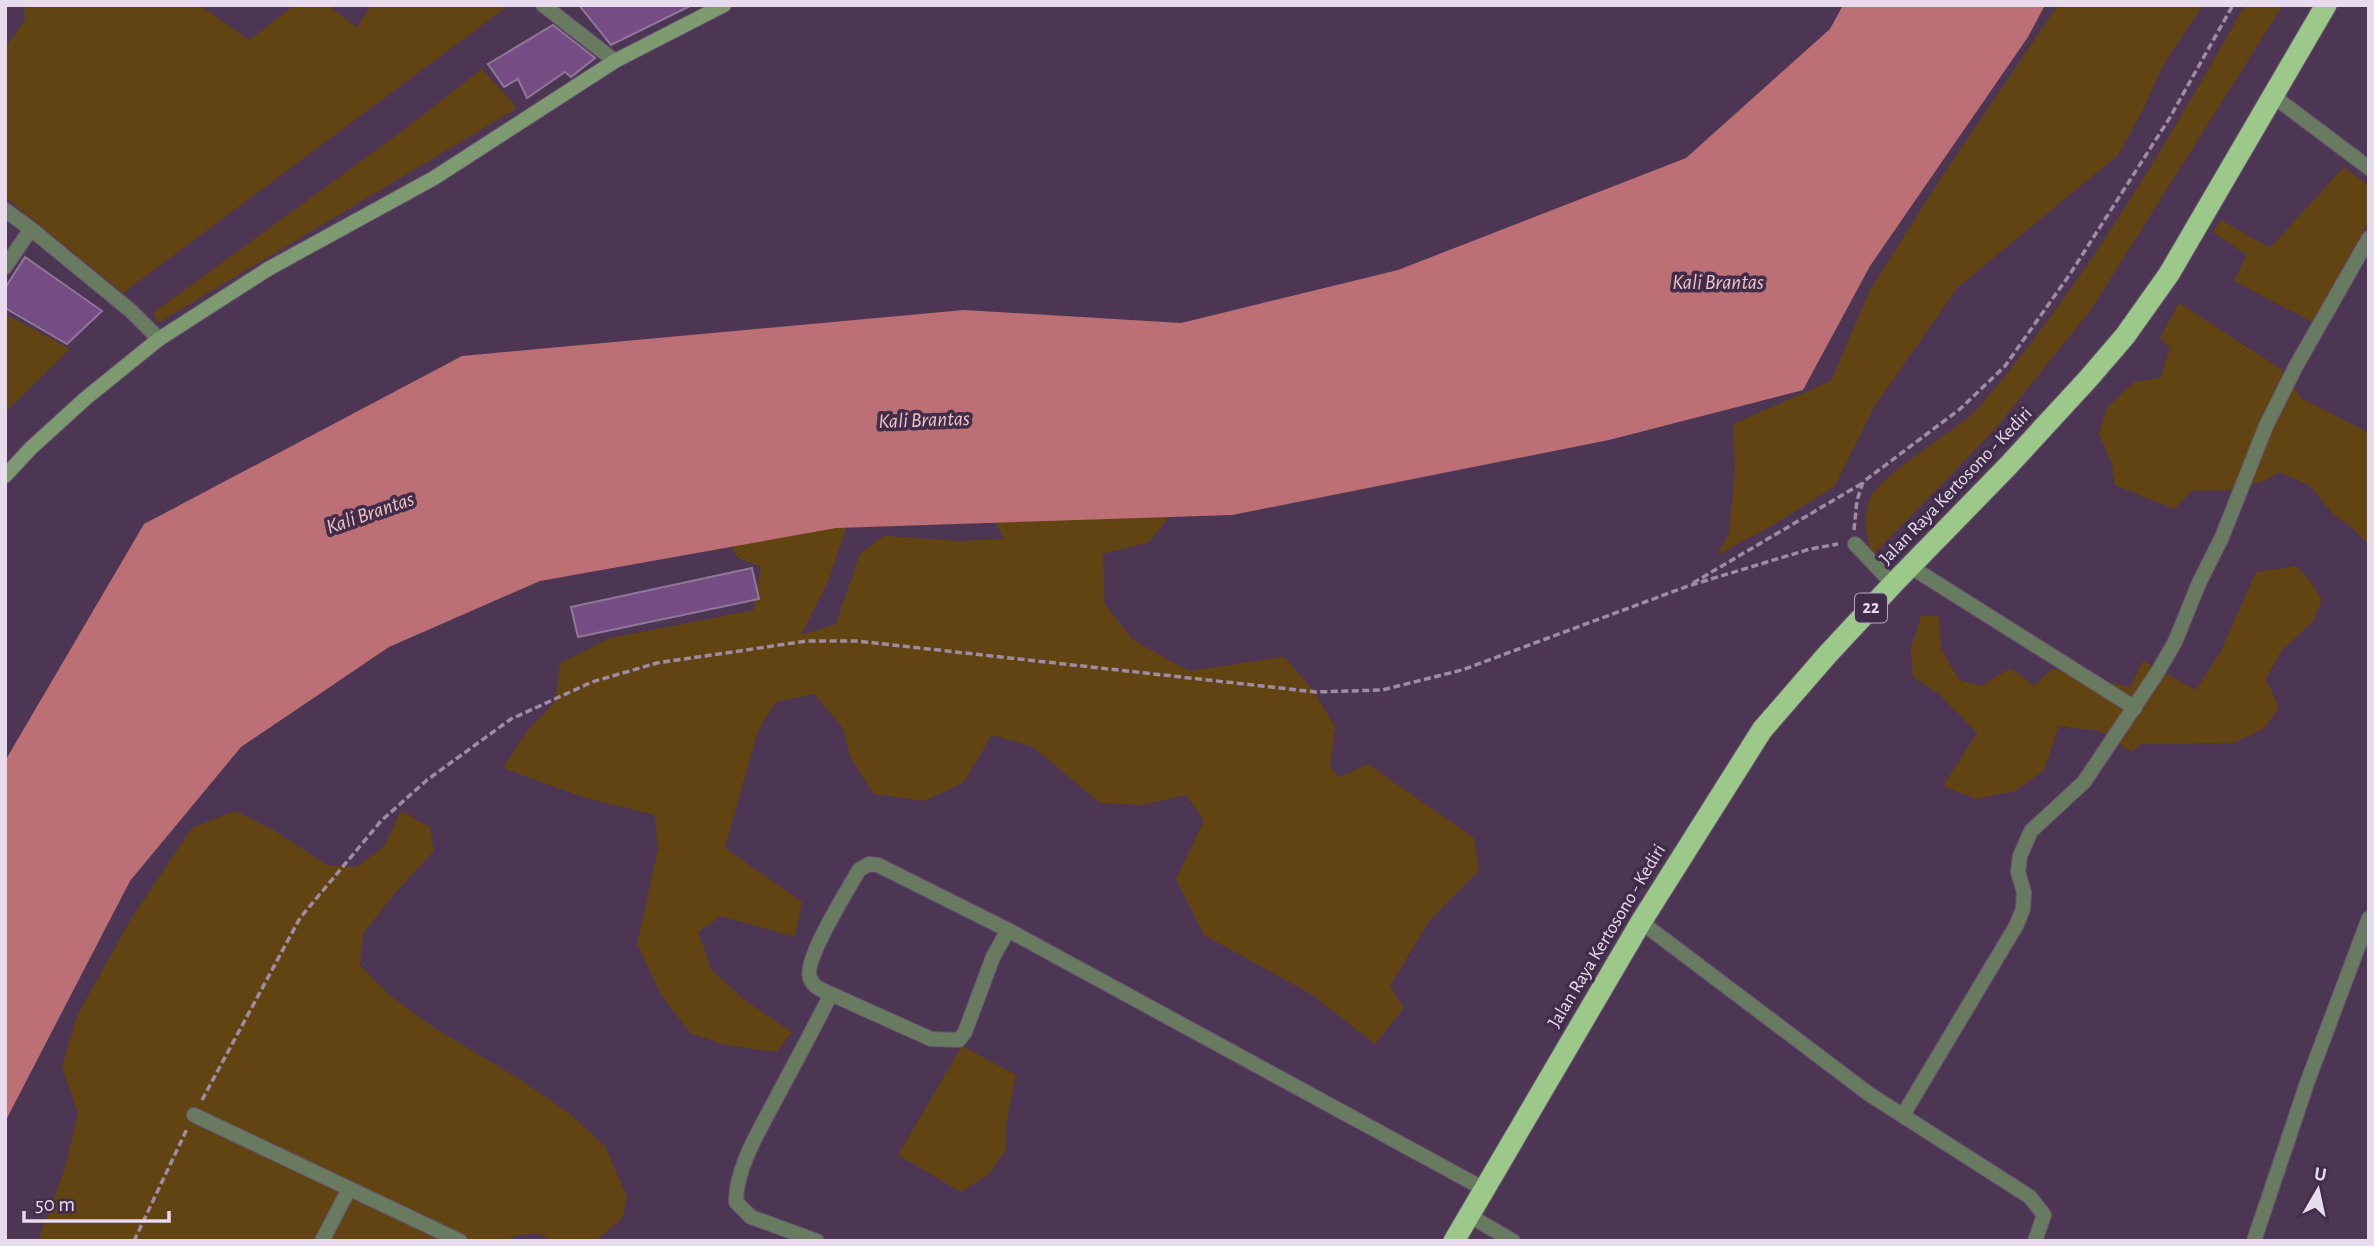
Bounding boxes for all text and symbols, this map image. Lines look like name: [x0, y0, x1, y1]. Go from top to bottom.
water label: Kali Brantas: [1672, 272, 1764, 293]
street label: Jalan Raya Kertosono - Kediri: [1876, 404, 2036, 568]
water label: Kali Brantas: [878, 408, 970, 432]
water label: Kali Brantas: [323, 488, 417, 538]
road number: 22: [1855, 594, 1887, 622]
street label: Jalan Raya Kertosono - Kediri: [1545, 841, 1669, 1031]
north arrow: [2283, 1155, 2353, 1225]
text: U: [2313, 1164, 2328, 1185]
scale bar: [24, 1180, 170, 1224]
text: 50 m: [35, 1194, 75, 1215]

